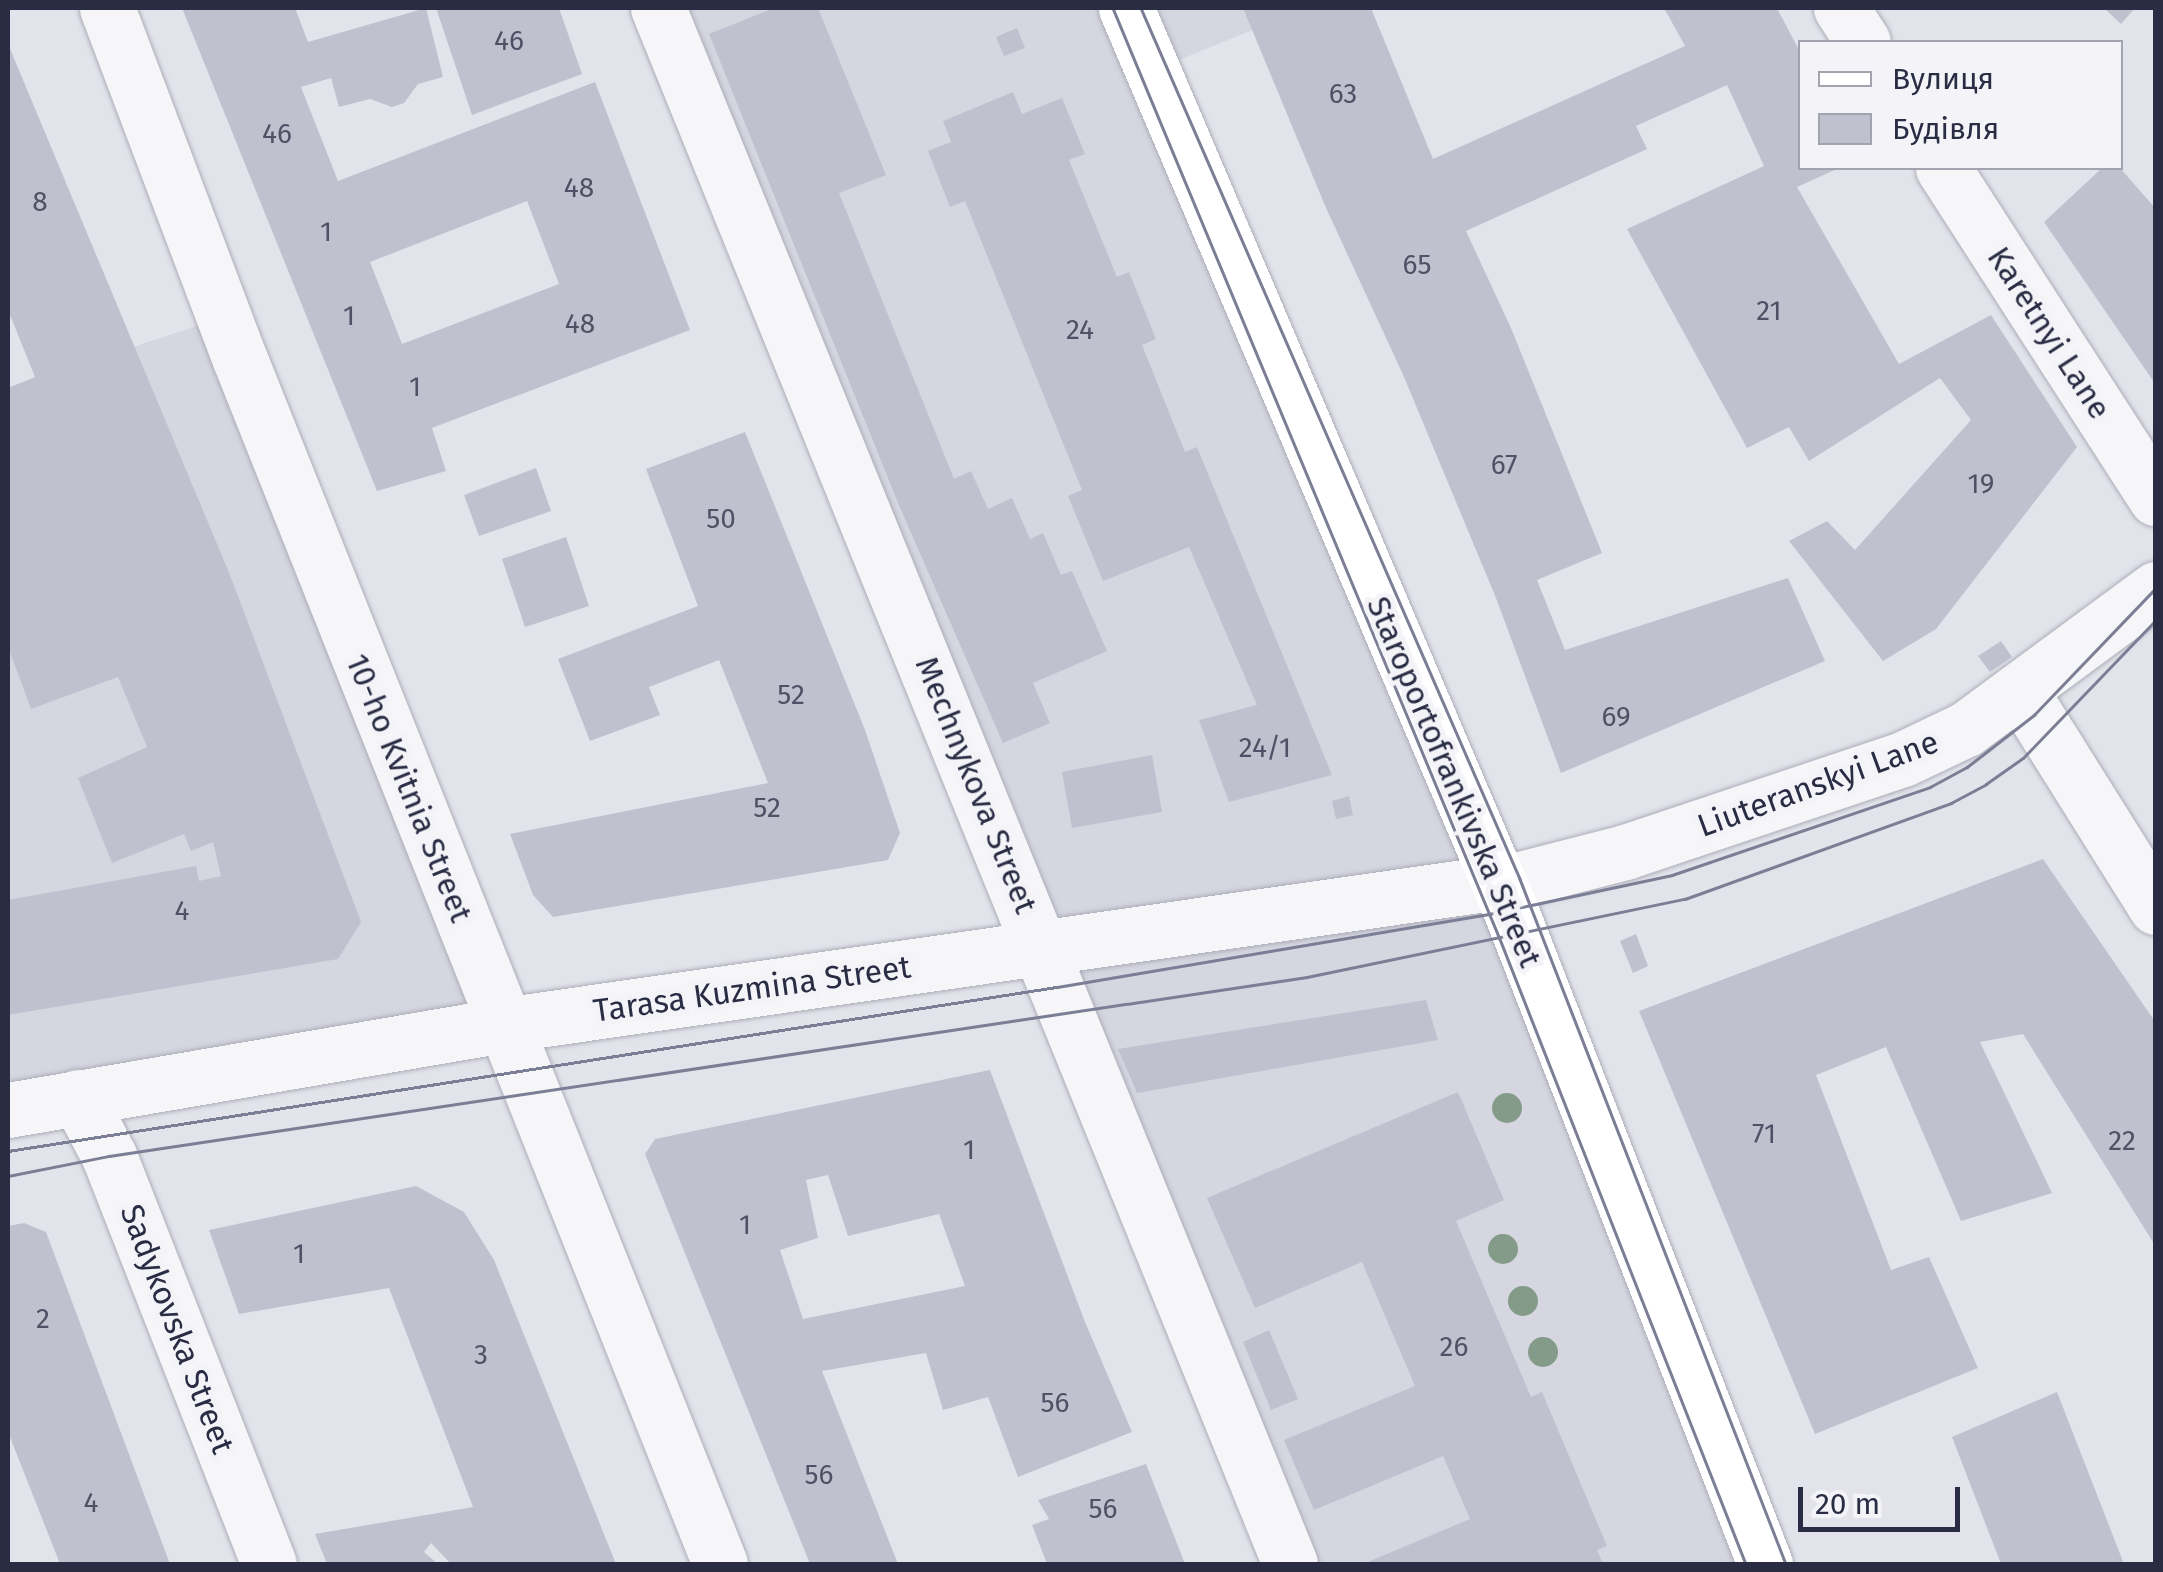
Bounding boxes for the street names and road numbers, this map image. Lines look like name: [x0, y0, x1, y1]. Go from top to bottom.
street label: Karetnyi Lane: [1979, 240, 2119, 426]
street label: Staroportofrankivska Street: [1358, 591, 1550, 973]
street label: 10-ho Kvitnia Street: [338, 648, 480, 928]
street label: Mechnykova Street: [907, 651, 1045, 919]
street label: Liuteranskyi Lane: [1692, 723, 1944, 845]
street label: Tarasa Kuzmina Street: [591, 948, 913, 1030]
street label: Sadykovska Street: [112, 1199, 242, 1459]

